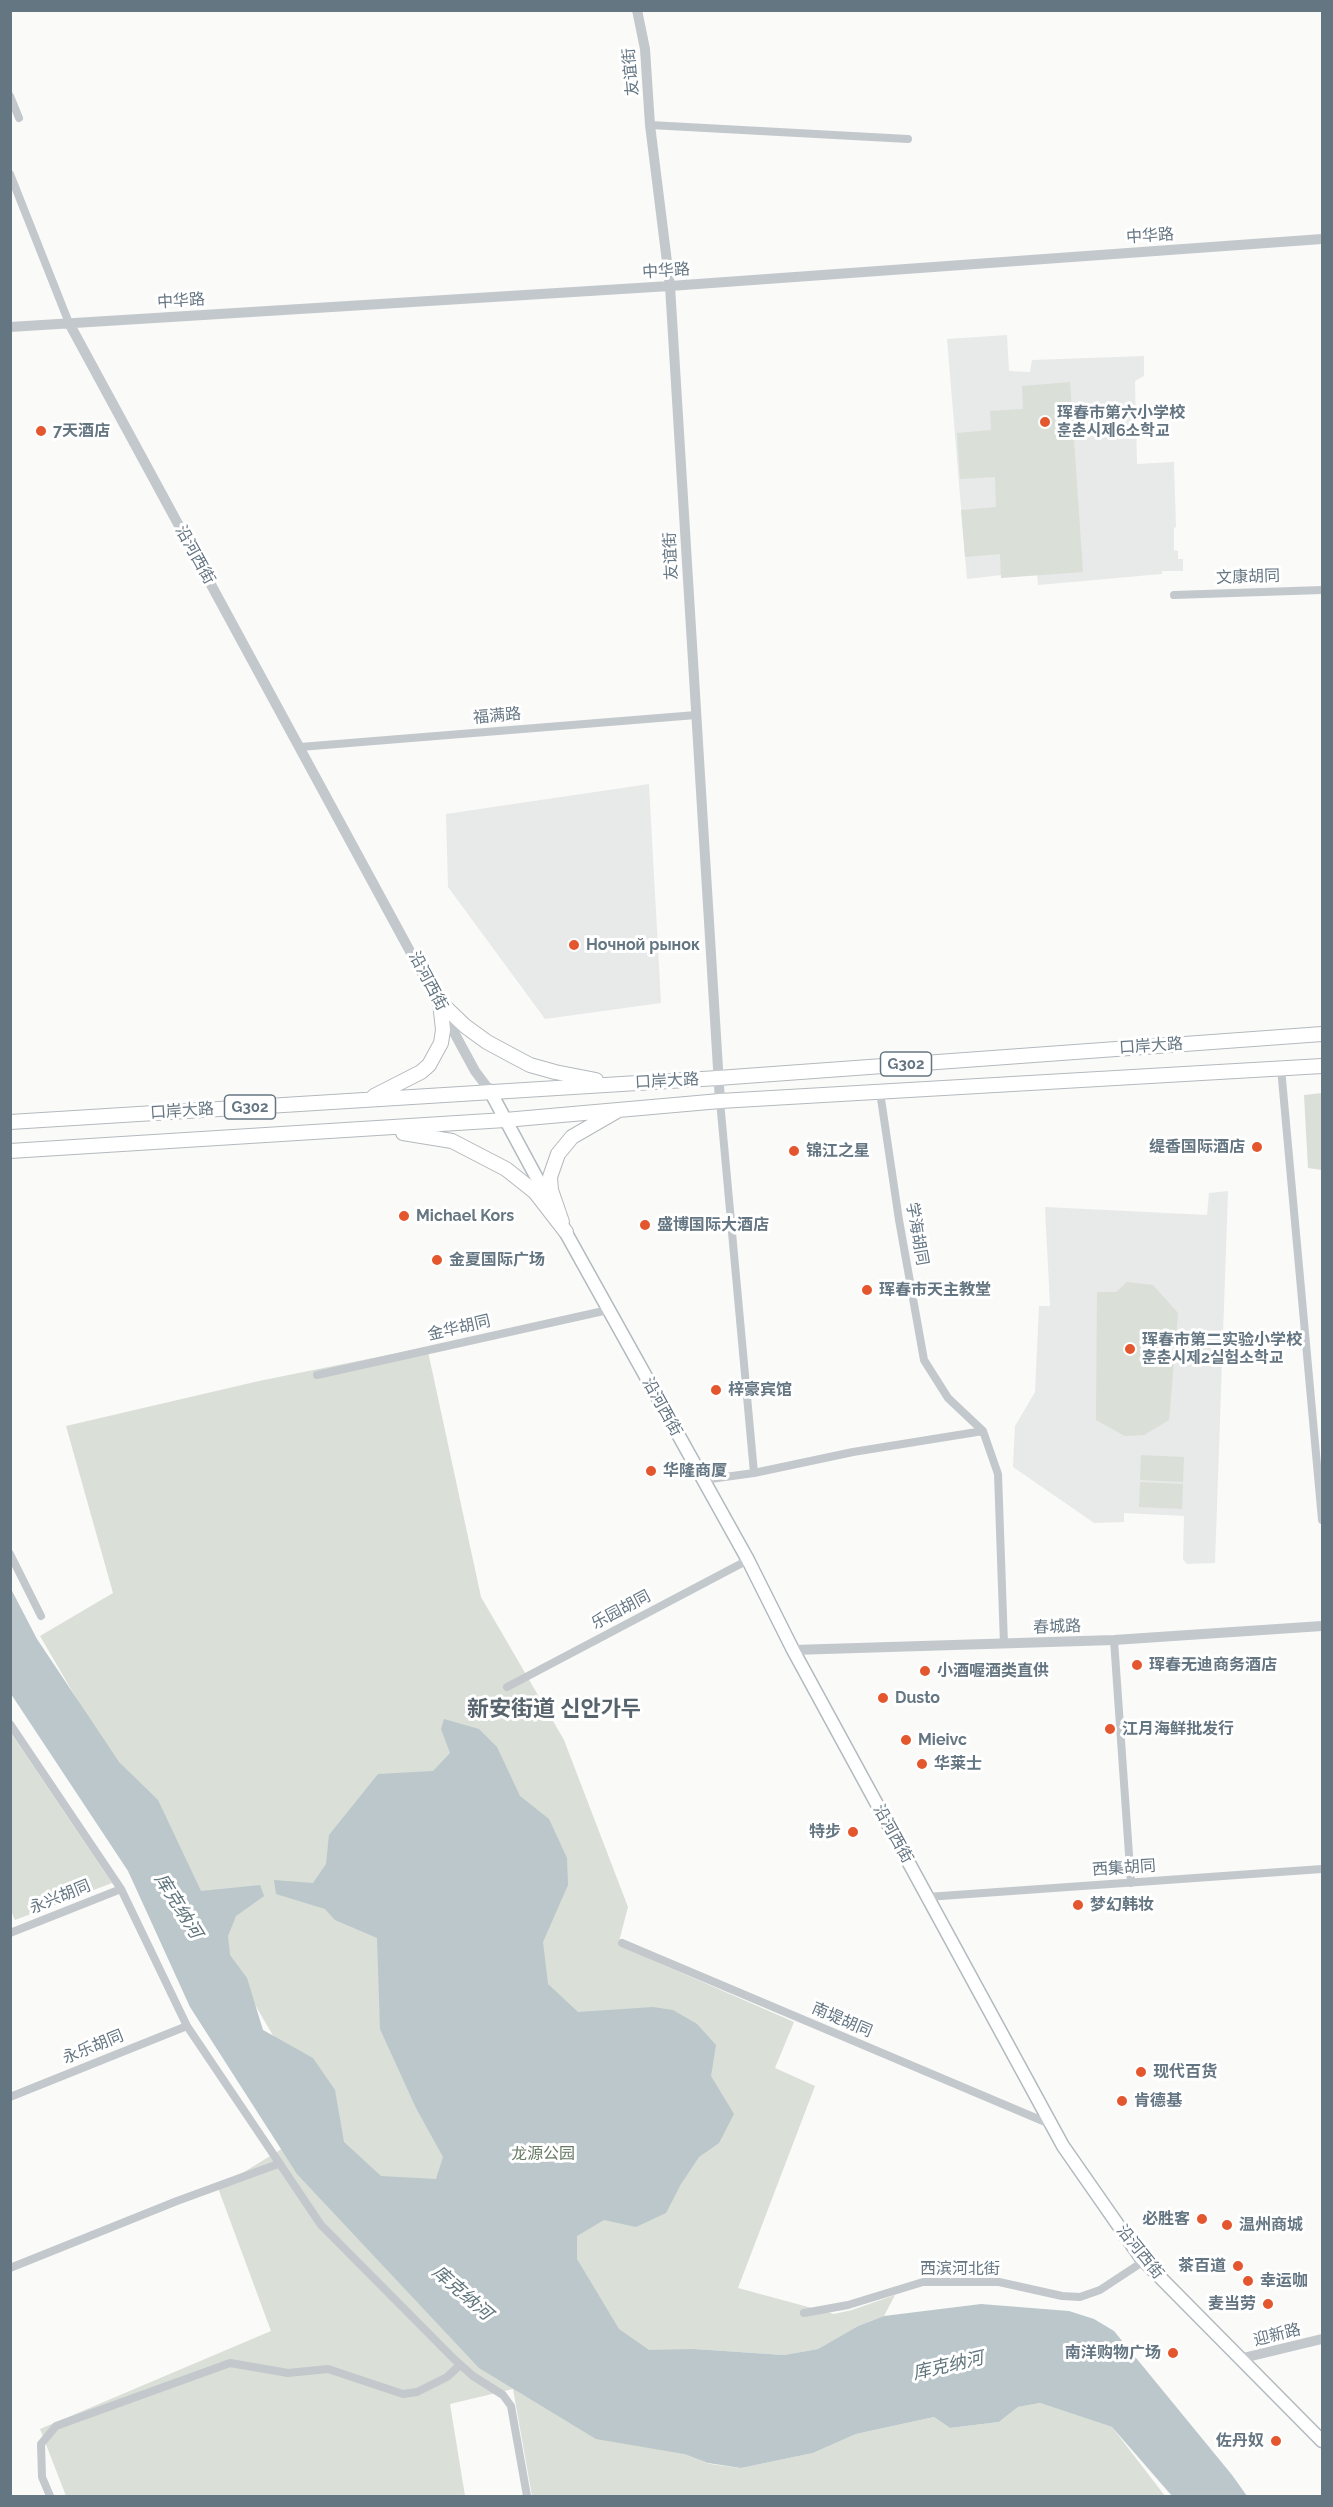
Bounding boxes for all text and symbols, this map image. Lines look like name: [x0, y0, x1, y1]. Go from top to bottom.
street label: 友谊街: [619, 47, 643, 97]
street label: 中华路: [1125, 225, 1175, 247]
street label: 中华路: [641, 260, 691, 282]
street label: 中华路: [156, 290, 206, 312]
place label: 珲春市第六小学校 훈춘시제6소학교: [1057, 403, 1185, 441]
marker: 珲春市第六小学校 훈춘시제6소학교: [1038, 415, 1052, 429]
place label: 7天酒店: [53, 421, 110, 441]
marker: 7天酒店: [34, 424, 48, 438]
street label: 沿河西街: [171, 522, 219, 588]
street label: 友谊街: [660, 532, 682, 580]
street label: 文康胡同: [1216, 566, 1280, 588]
street label: 福满路: [472, 704, 522, 728]
place label: Ночной рынок: [586, 935, 700, 955]
marker: Ночной рынок: [567, 938, 581, 952]
street label: 沿河西街: [405, 948, 451, 1014]
street label: 口岸大路: [1118, 1034, 1184, 1058]
road number: G302: [880, 1052, 932, 1076]
street label: 口岸大路: [635, 1070, 699, 1092]
road number: G302: [224, 1095, 276, 1119]
street label: 口岸大路: [149, 1099, 215, 1123]
place label: 缇香国际酒店: [1149, 1137, 1245, 1157]
marker: 缇香国际酒店: [1250, 1140, 1264, 1154]
place label: 锦江之星: [806, 1141, 870, 1161]
marker: 锦江之星: [787, 1144, 801, 1158]
street label: 学海胡同: [902, 1201, 932, 1267]
place label: Michael Kors: [416, 1206, 514, 1226]
marker: Michael Kors: [397, 1209, 411, 1223]
place label: 盛博国际大酒店: [657, 1215, 769, 1235]
marker: 盛博国际大酒店: [638, 1218, 652, 1232]
place label: 金夏国际广场: [449, 1250, 545, 1270]
marker: 金夏国际广场: [430, 1253, 444, 1267]
place label: 珲春市天主教堂: [879, 1280, 991, 1300]
marker: 珲春市天主教堂: [860, 1283, 874, 1297]
street label: 金华胡同: [426, 1311, 492, 1345]
place label: 珲春市第二实验小学校 훈춘시제2실험소학교: [1142, 1330, 1302, 1368]
marker: 珲春市第二实验小学校 훈춘시제2실험소학교: [1123, 1342, 1137, 1356]
street label: 沿河西街: [638, 1374, 686, 1440]
place label: 梓豪宾馆: [728, 1380, 792, 1400]
marker: 梓豪宾馆: [709, 1383, 723, 1397]
place label: 华隆商厦: [663, 1461, 727, 1481]
marker: 华隆商厦: [644, 1464, 658, 1478]
street label: 乐园胡同: [588, 1587, 654, 1633]
street label: 春城路: [1033, 1617, 1081, 1637]
place label: 珲春无迪商务酒店: [1149, 1655, 1277, 1675]
marker: 珲春无迪商务酒店: [1130, 1658, 1144, 1672]
place label: 小酒喔酒类直供: [937, 1661, 1049, 1681]
marker: 小酒喔酒类直供: [918, 1664, 932, 1678]
place label: Dusto: [895, 1688, 940, 1708]
marker: Dusto: [876, 1691, 890, 1705]
district label: 新安街道 신안가두: [467, 1696, 641, 1722]
place label: 江月海鲜批发行: [1122, 1719, 1234, 1739]
marker: 江月海鲜批发行: [1103, 1722, 1117, 1736]
place label: Mieivc: [918, 1730, 967, 1750]
marker: Mieivc: [899, 1733, 913, 1747]
place label: 华莱士: [934, 1754, 982, 1774]
marker: 华莱士: [915, 1757, 929, 1771]
street label: 沿河西街: [869, 1801, 917, 1867]
place label: 特步: [809, 1822, 841, 1842]
marker: 特步: [846, 1825, 860, 1839]
street label: 西集胡同: [1091, 1856, 1157, 1880]
water label: 库克纳河: [150, 1870, 206, 1942]
street label: 永兴胡同: [27, 1876, 93, 1918]
place label: 梦幻韩妆: [1090, 1895, 1154, 1915]
marker: 梦幻韩妆: [1071, 1898, 1085, 1912]
street label: 南堤胡同: [809, 1999, 875, 2041]
street label: 永乐胡同: [60, 2026, 126, 2068]
place label: 现代百货: [1153, 2062, 1217, 2082]
marker: 现代百货: [1134, 2065, 1148, 2079]
place label: 肯德基: [1134, 2091, 1182, 2111]
marker: 肯德基: [1115, 2094, 1129, 2108]
park label: 龙源公园: [511, 2144, 575, 2164]
place label: 必胜客: [1142, 2209, 1190, 2229]
marker: 必胜客: [1195, 2212, 1209, 2226]
place label: 温州商城: [1239, 2215, 1303, 2235]
marker: 温州商城: [1220, 2218, 1234, 2232]
street label: 沿河西街: [1112, 2221, 1168, 2283]
place label: 茶百道: [1178, 2256, 1226, 2276]
street label: 西滨河北街: [920, 2259, 1000, 2279]
marker: 茶百道: [1231, 2259, 1245, 2273]
water label: 库克纳河: [428, 2261, 496, 2325]
place label: 幸运咖: [1260, 2271, 1308, 2291]
marker: 幸运咖: [1241, 2274, 1255, 2288]
place label: 麦当劳: [1208, 2294, 1256, 2314]
marker: 麦当劳: [1261, 2297, 1275, 2311]
street label: 迎新路: [1251, 2320, 1303, 2350]
place label: 南洋购物广场: [1065, 2343, 1161, 2363]
marker: 南洋购物广场: [1166, 2346, 1180, 2360]
water label: 库克纳河: [910, 2347, 986, 2385]
place label: 佐丹奴: [1216, 2431, 1264, 2451]
marker: 佐丹奴: [1269, 2434, 1283, 2448]

